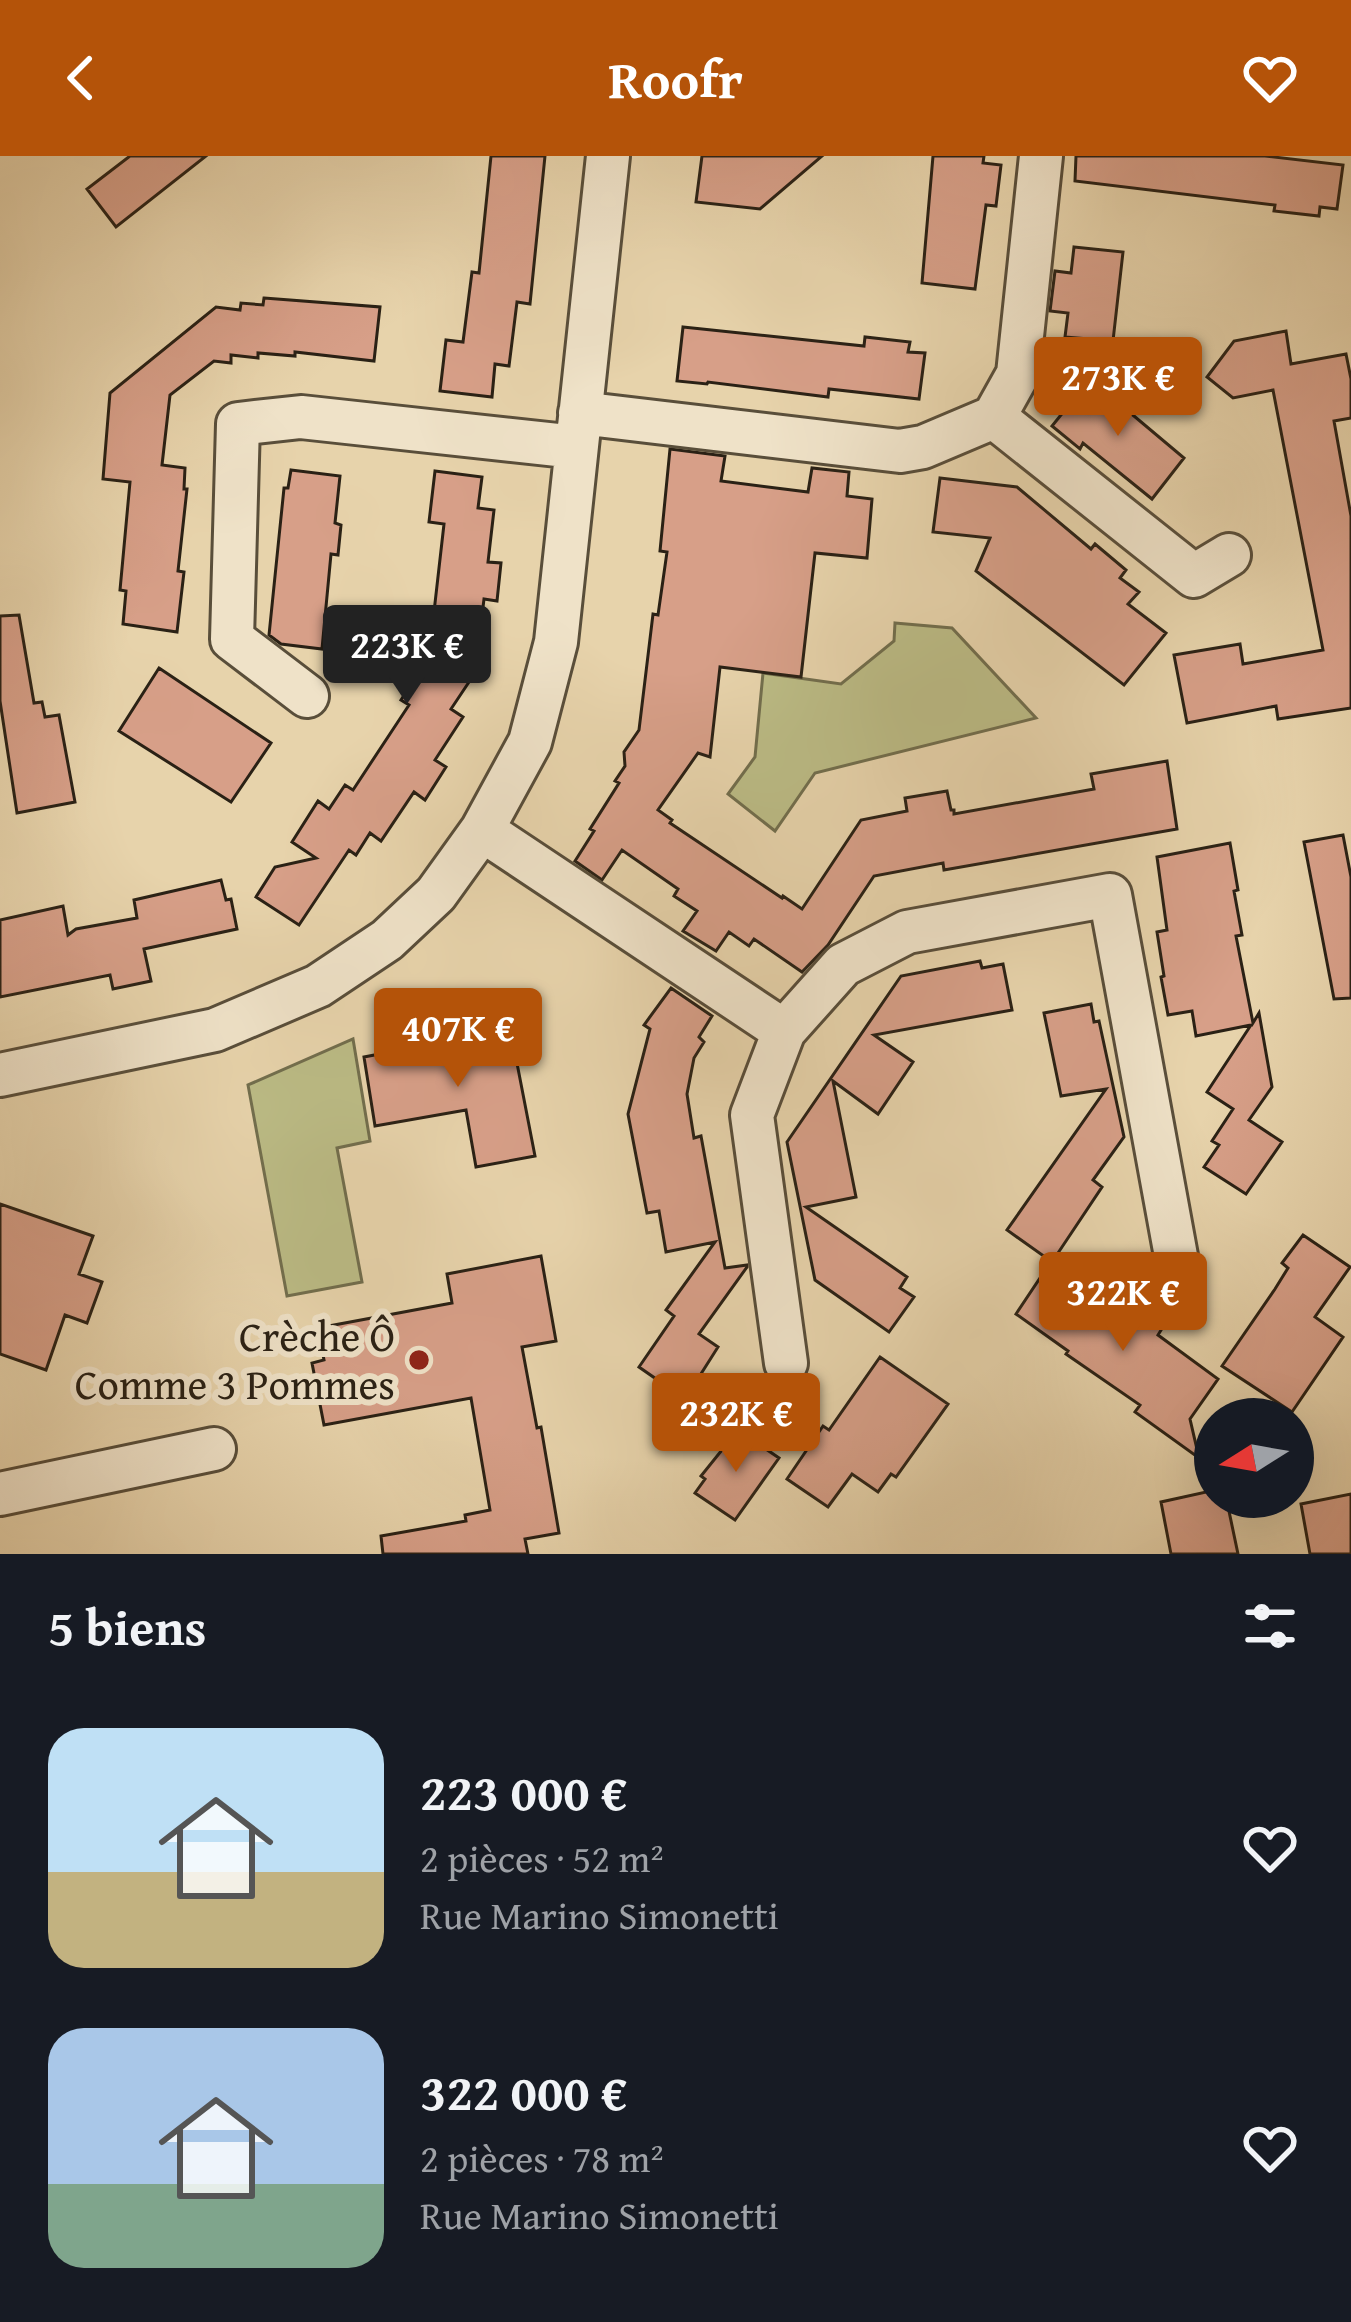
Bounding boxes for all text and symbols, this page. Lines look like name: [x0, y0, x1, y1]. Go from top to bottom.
text: Roofr: [608, 39, 743, 118]
icon: back: [48, 45, 114, 111]
icon: heart: [1237, 45, 1303, 111]
pin: 273K €: [1020, 337, 1216, 439]
text: 273K €: [1061, 347, 1175, 404]
pin: 223K €: [309, 605, 505, 707]
text: 223K €: [350, 615, 464, 672]
pin: 407K €: [360, 988, 556, 1090]
text: 407K €: [401, 998, 515, 1055]
pin: 322K €: [1025, 1252, 1221, 1354]
text: 322K €: [1066, 1262, 1180, 1319]
place label: Crèche Ô Comme 3 Pommes: [75, 1305, 395, 1414]
marker: Crèche Ô Comme 3 Pommes: [406, 1347, 432, 1373]
pin: 232K €: [638, 1373, 834, 1475]
text: 232K €: [679, 1383, 793, 1440]
north arrow: [1194, 1398, 1314, 1518]
map controls: [1194, 1398, 1314, 1518]
text: 5 biens: [48, 1589, 206, 1664]
icon: filters: [1237, 1593, 1303, 1659]
text: 223 000 €: [420, 1754, 627, 1829]
icon: home: [144, 1776, 288, 1920]
icon: heart: [1237, 1815, 1303, 1881]
text: 2 pièces · 52 m²: [420, 1829, 664, 1886]
text: Rue Marino Simonetti: [420, 1886, 779, 1943]
text: 322 000 €: [420, 2054, 627, 2129]
icon: home: [144, 2076, 288, 2220]
icon: heart: [1237, 2115, 1303, 2181]
text: 2 pièces · 78 m²: [420, 2129, 664, 2186]
text: Rue Marino Simonetti: [420, 2186, 779, 2243]

